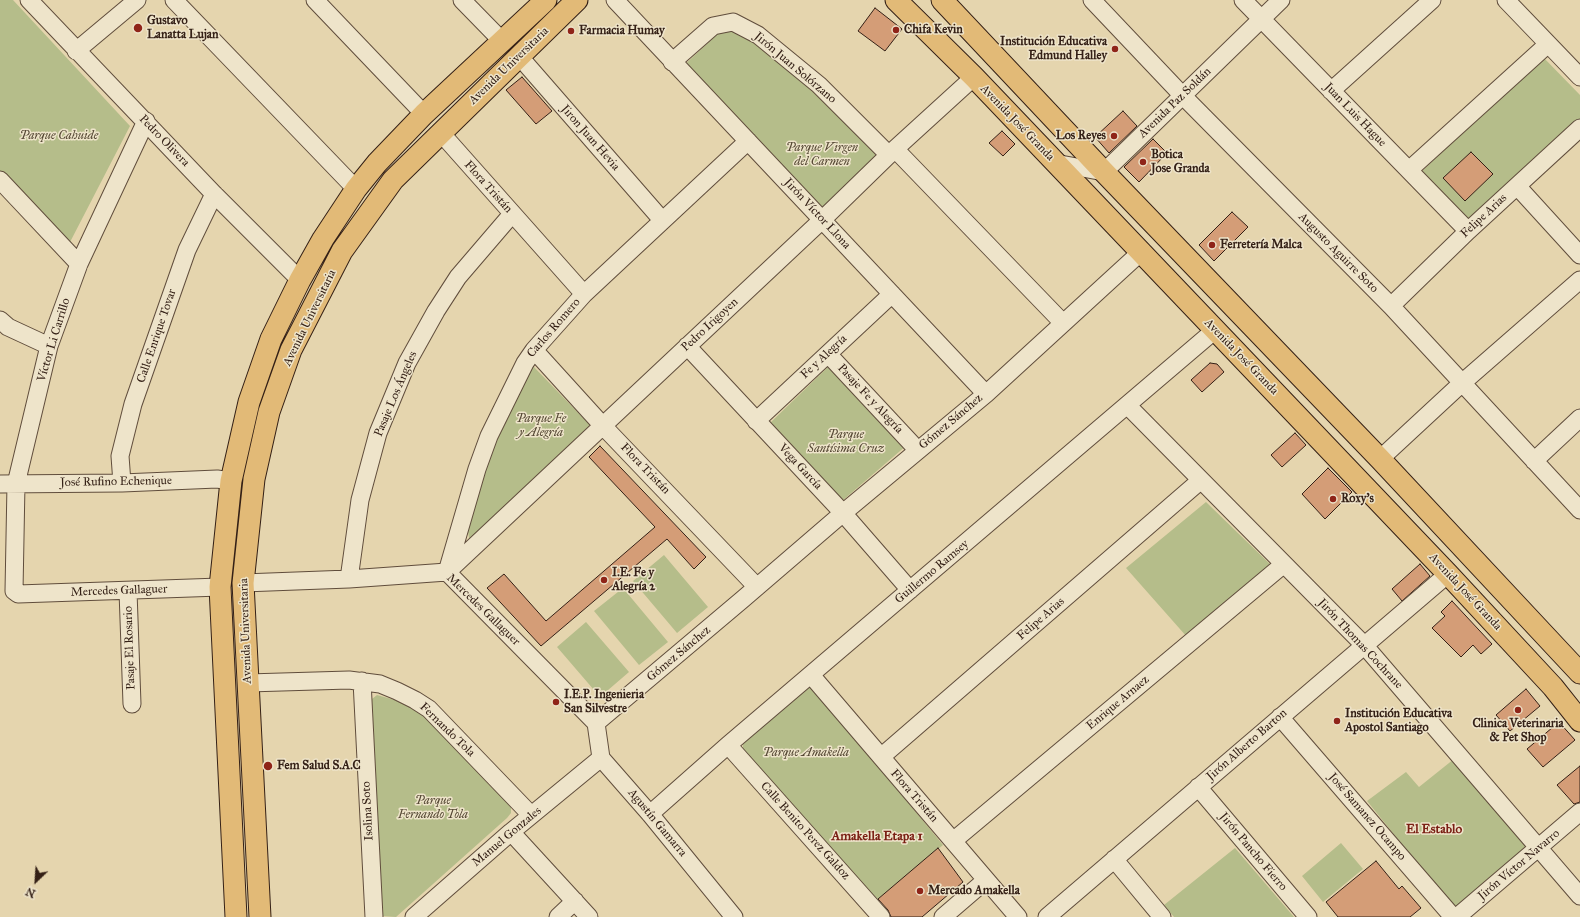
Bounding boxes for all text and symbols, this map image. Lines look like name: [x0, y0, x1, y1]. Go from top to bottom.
place label: Gustavo Lanatta Lujan: [147, 14, 218, 42]
marker: Gustavo Lanatta Lujan: [132, 22, 144, 34]
place label: Chifa Kevin: [904, 23, 963, 37]
street label: Avenida Universitaria: [466, 24, 552, 108]
place label: Farmacia Humay: [579, 24, 665, 38]
marker: Chifa Kevin: [891, 25, 901, 35]
marker: Farmacia Humay: [566, 26, 576, 36]
street label: Jirón Juan Solórzano: [751, 29, 839, 107]
place label: Institución Educativa Edmund Halley: [1000, 35, 1107, 63]
marker: Institución Educativa Edmund Halley: [1110, 44, 1120, 54]
street label: Avenida Paz Soldán: [1136, 65, 1214, 141]
street label: Juan Luis Hague: [1321, 80, 1389, 150]
street label: Avenida José Granda: [977, 82, 1057, 164]
street label: Jiron Juan Hevia: [558, 102, 622, 174]
street label: Pedro Olivera: [136, 112, 192, 170]
park label: Parque Cahuide: [20, 129, 98, 143]
place label: Los Reyes: [1056, 129, 1106, 143]
marker: Los Reyes: [1109, 131, 1119, 141]
park label: Parque Virgen del Carmen: [786, 141, 858, 169]
place label: Botica Jose Granda: [1151, 148, 1210, 176]
marker: Botica Jose Granda: [1138, 157, 1148, 167]
street label: Flora Tristán: [461, 158, 515, 216]
street label: Jirón Víctor Llona: [781, 176, 853, 252]
street label: Felipe Arias: [1458, 191, 1510, 241]
street label: Augusto Aguirre Soto: [1295, 210, 1381, 296]
place label: Ferretería Malca: [1220, 238, 1302, 252]
marker: Ferretería Malca: [1207, 240, 1217, 250]
street label: Avenida Universitaria: [280, 267, 340, 369]
street label: Calle Enrique Tovar: [134, 287, 180, 385]
street label: Carlos Romero: [524, 295, 584, 361]
street label: Pedro Irigoyen: [679, 295, 741, 355]
street label: Víctor Li Carrillo: [34, 296, 74, 384]
street label: Avenida José Granda: [1201, 316, 1281, 398]
street label: Fe y Alegría: [798, 332, 850, 382]
street label: Pasaje Los Ángeles: [372, 349, 420, 439]
street label: Pasaje Fe y Alegría: [834, 361, 906, 437]
street label: Gómez Sánchez: [916, 391, 986, 453]
park label: Parque Fe y Alegría: [516, 412, 566, 440]
park label: Parque Santísima Cruz: [808, 428, 884, 456]
street label: Flora Tristán: [617, 441, 673, 497]
street label: Vega García: [775, 441, 825, 493]
street label: José Rufino Echenique: [60, 474, 172, 490]
place label: Roxy's: [1341, 492, 1374, 506]
marker: Roxy's: [1328, 494, 1338, 504]
street label: Guillermo Ramsey: [892, 537, 972, 607]
street label: Avenida José Granda: [1426, 550, 1504, 634]
place label: I.E. Fe y Alegría 2: [612, 566, 655, 594]
street label: Mercedes Gallaguer: [443, 571, 523, 649]
marker: I.E. Fe y Alegría 2: [599, 575, 609, 585]
street label: Avenida Universitaria: [237, 578, 255, 684]
street label: Mercedes Gallaguer: [70, 582, 168, 600]
street label: Felipe Arias: [1014, 595, 1068, 643]
street label: Jirón Thomas Cochrane: [1315, 596, 1405, 692]
street label: Pasaje El Rosario: [121, 606, 139, 690]
street label: Gómez Sánchez: [644, 623, 714, 685]
street label: Enrique Arnaez: [1084, 673, 1152, 733]
place label: I.E.P. Ingenieria San Silvestre: [564, 688, 644, 716]
marker: I.E.P. Ingenieria San Silvestre: [551, 697, 561, 707]
street label: Fernando Tola: [416, 700, 478, 760]
marker: Clinica Veterinaria & Pet Shop: [1513, 705, 1523, 715]
street label: Jirón Alberto Barton: [1204, 706, 1290, 784]
place label: Institución Educativa Apostol Santiago: [1345, 707, 1452, 735]
marker: Institución Educativa Apostol Santiago: [1332, 716, 1342, 726]
place label: Clinica Veterinaria & Pet Shop: [1472, 717, 1564, 745]
park label: Parque Amakella: [763, 746, 849, 760]
place label: Fem Salud S.A.C: [277, 759, 361, 773]
marker: Fem Salud S.A.C: [262, 760, 274, 772]
street label: Flora Tristán: [887, 767, 941, 825]
street label: José Samanez Ocampo: [1325, 770, 1409, 864]
street label: Calle Benito Perez Galdoz: [757, 779, 853, 883]
street label: Isolina Soto: [359, 781, 377, 841]
street label: Agustín Gamarra: [624, 786, 690, 860]
park label: Parque Fernando Tola: [398, 794, 468, 822]
street label: Manuel Gonzales: [470, 804, 544, 870]
street label: Jirón Pancho Fierro: [1216, 810, 1290, 894]
district label: El Establo: [1406, 822, 1462, 838]
street label: Jirón Víctor Navarro: [1475, 827, 1563, 903]
district label: Amakella Etapa 1: [831, 829, 923, 845]
north arrow: [16, 861, 56, 901]
text: N: [24, 884, 38, 900]
place label: Mercado Amakella: [928, 884, 1020, 898]
marker: Mercado Amakella: [915, 886, 925, 896]

